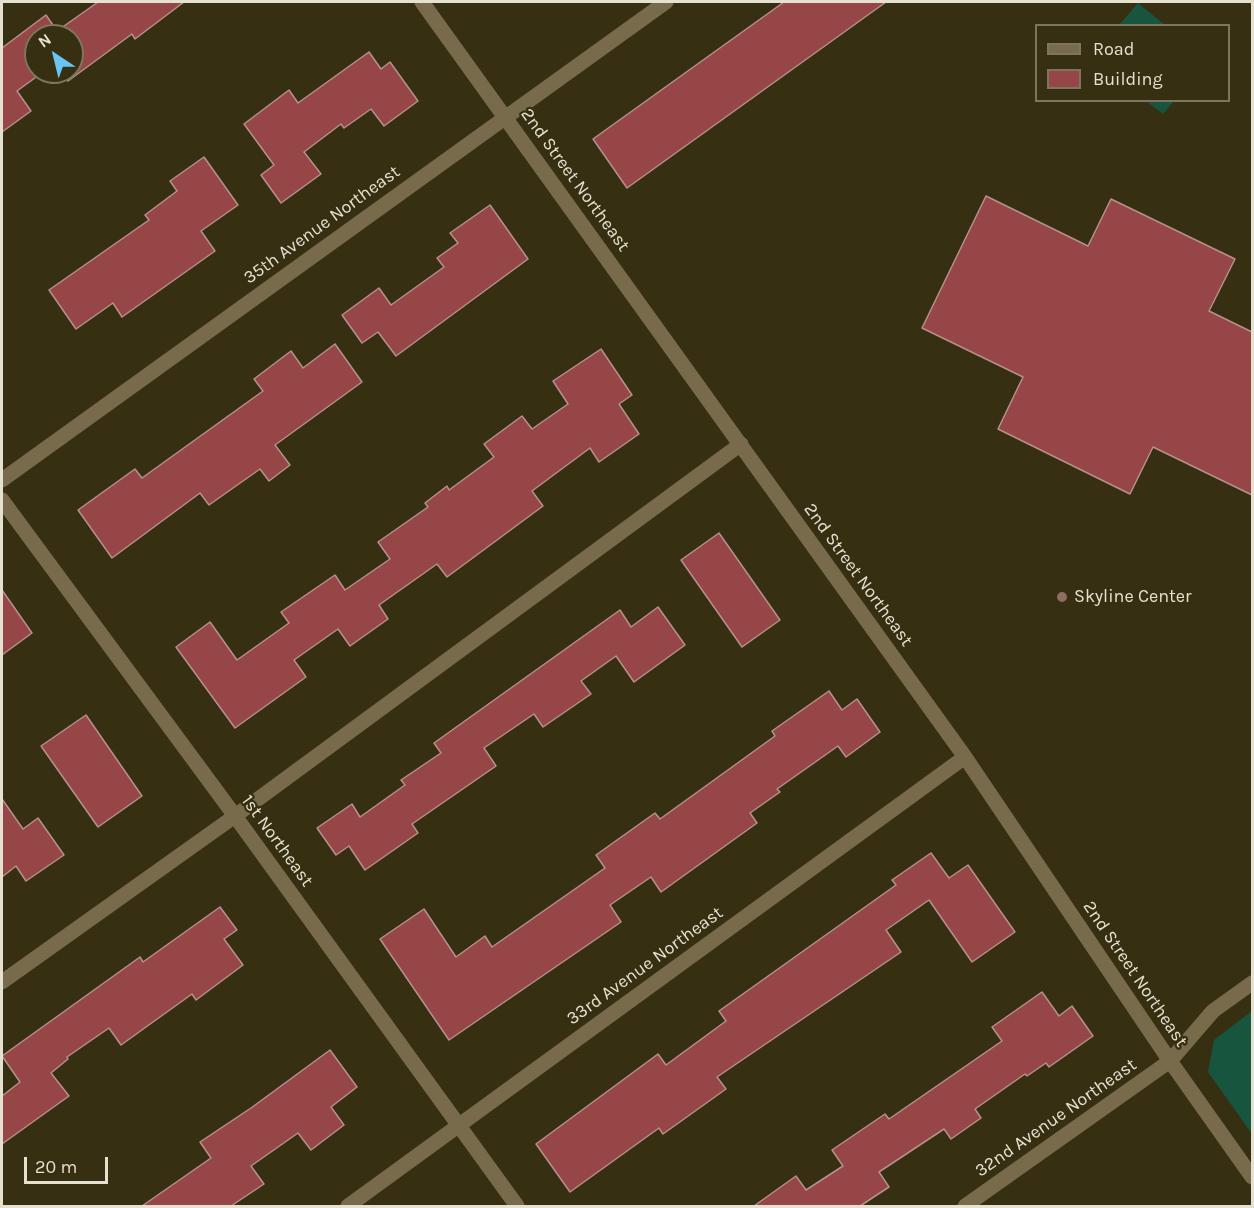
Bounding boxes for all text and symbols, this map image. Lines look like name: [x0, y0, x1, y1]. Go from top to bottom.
north arrow: [24, 24, 84, 84]
legend: [1035, 24, 1230, 102]
text: N: [34, 29, 55, 52]
text: Road: [1093, 38, 1134, 60]
text: Building: [1093, 68, 1163, 90]
street label: 2nd Street Northeast: [516, 104, 634, 256]
street label: 35th Avenue Northeast: [240, 161, 404, 289]
street label: 2nd Street Northeast: [799, 499, 917, 651]
place label: Skyline Center: [1074, 586, 1192, 608]
marker: Skyline Center: [1055, 590, 1069, 604]
street label: 1st Northeast: [236, 791, 318, 891]
street label: 2nd Street Northeast: [1078, 897, 1192, 1051]
street label: 33rd Avenue Northeast: [563, 902, 727, 1030]
street label: 32nd Avenue Northeast: [971, 1054, 1141, 1182]
scale bar: [27, 1145, 111, 1183]
text: 20 m: [35, 1156, 77, 1178]

